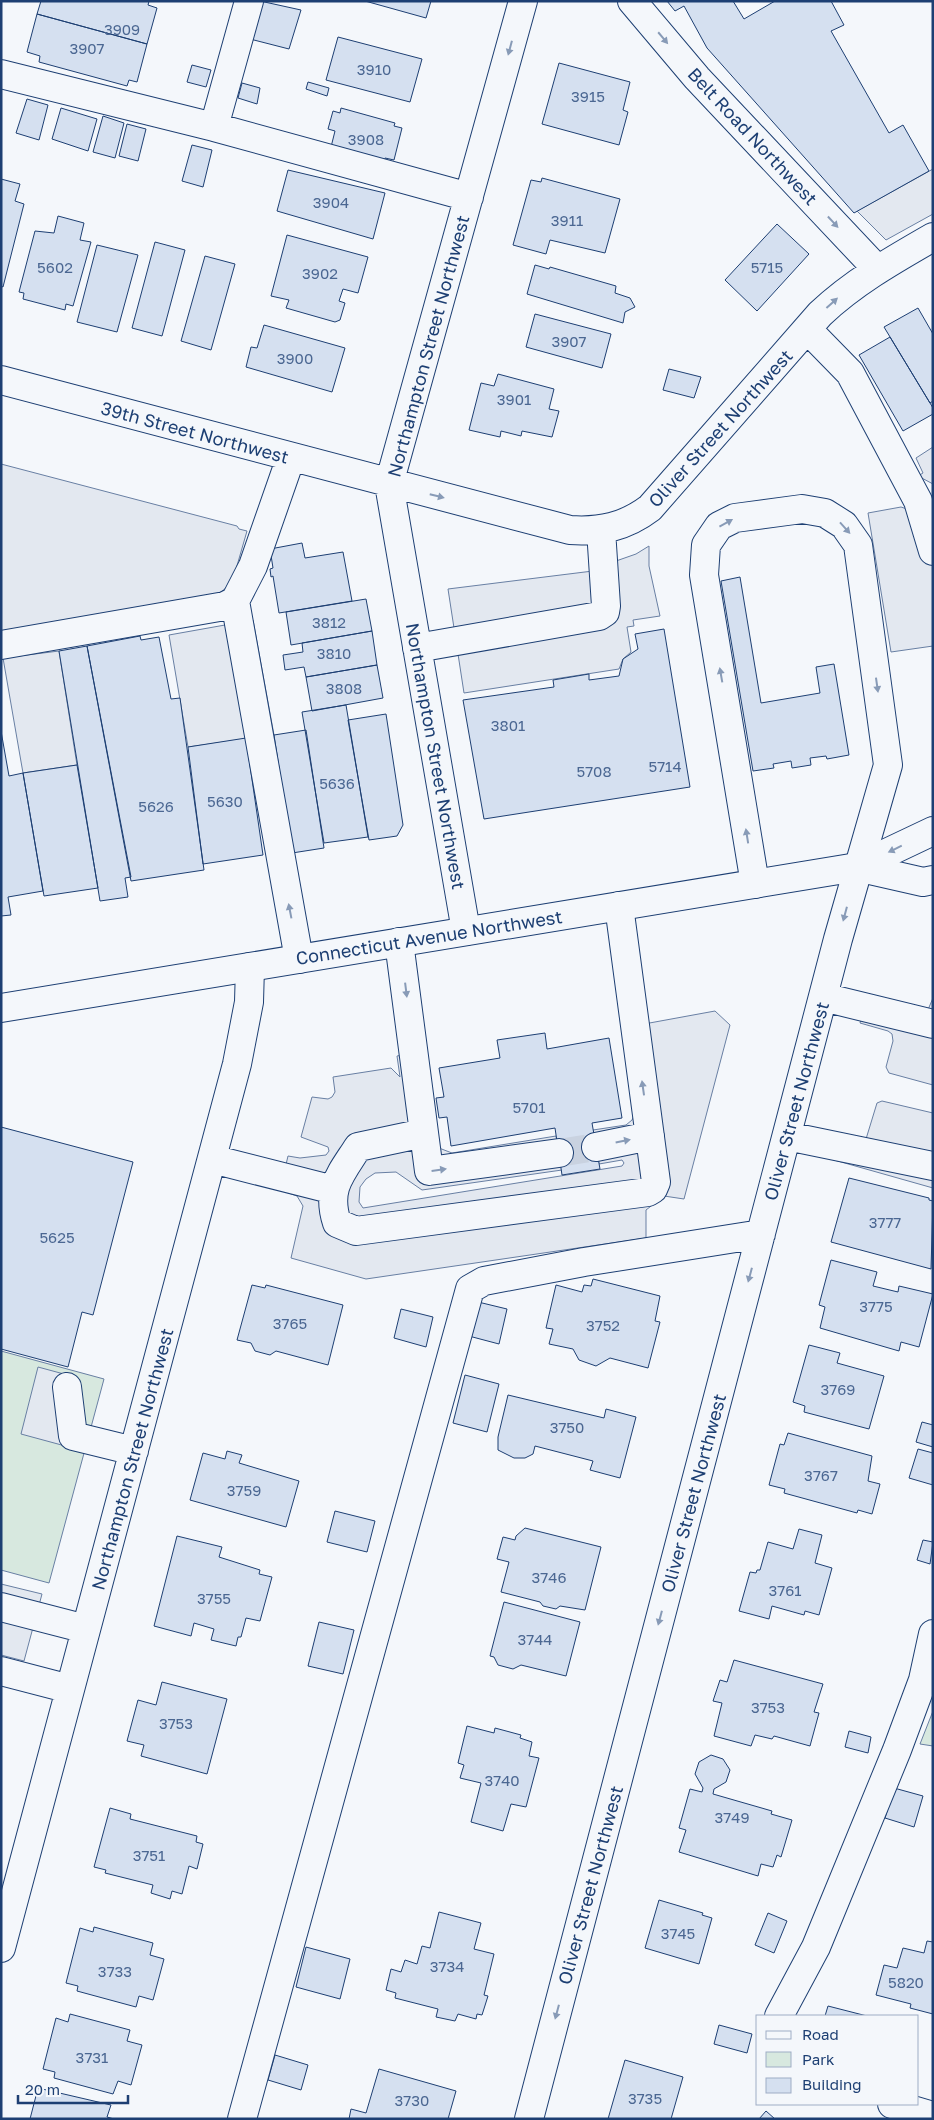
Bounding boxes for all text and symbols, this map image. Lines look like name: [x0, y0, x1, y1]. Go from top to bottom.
house number: 3909: [104, 20, 140, 38]
one-way arrow: [658, 32, 669, 45]
house number: 3907: [69, 39, 105, 57]
one-way arrow: [505, 41, 513, 56]
house number: 3910: [357, 60, 391, 78]
street label: Belt Road Northwest: [684, 63, 822, 209]
house number: 3915: [571, 87, 605, 105]
house number: 3908: [348, 130, 384, 148]
house number: 3904: [313, 193, 349, 211]
house number: 3911: [551, 211, 583, 229]
street label: Northampton Street Northwest: [382, 213, 474, 479]
one-way arrow: [827, 215, 839, 227]
house number: 5602: [37, 258, 73, 276]
house number: 5715: [751, 258, 783, 276]
house number: 3902: [302, 264, 338, 282]
one-way arrow: [826, 297, 838, 309]
house number: 3907: [551, 332, 587, 350]
street label: Oliver Street Northwest: [643, 345, 797, 511]
house number: 3900: [277, 349, 313, 367]
house number: 3901: [497, 390, 531, 408]
street label: 39th Street Northwest: [99, 396, 291, 468]
one-way arrow: [429, 492, 444, 500]
one-way arrow: [718, 519, 733, 527]
one-way arrow: [839, 522, 851, 534]
house number: 3812: [312, 613, 346, 631]
street label: Northampton Street Northwest: [402, 621, 470, 891]
house number: 3810: [317, 644, 351, 662]
one-way arrow: [716, 667, 724, 683]
one-way arrow: [873, 677, 881, 693]
house number: 3808: [326, 679, 362, 697]
house number: 3801: [491, 716, 525, 734]
house number: 5714: [648, 757, 682, 775]
house number: 5708: [576, 762, 612, 780]
house number: 5636: [319, 774, 355, 792]
house number: 5630: [207, 792, 243, 810]
house number: 5626: [138, 797, 174, 815]
one-way arrow: [743, 827, 751, 843]
one-way arrow: [888, 845, 902, 853]
one-way arrow: [286, 903, 294, 919]
street label: Connecticut Avenue Northwest: [294, 905, 564, 969]
one-way arrow: [841, 907, 849, 922]
one-way arrow: [402, 983, 410, 999]
street label: Oliver Street Northwest: [759, 999, 833, 1203]
one-way arrow: [639, 1079, 647, 1095]
house number: 5701: [512, 1098, 546, 1116]
one-way arrow: [615, 1137, 631, 1145]
one-way arrow: [432, 1166, 448, 1174]
house number: 3777: [869, 1213, 901, 1231]
house number: 5625: [39, 1228, 75, 1246]
one-way arrow: [746, 1267, 754, 1282]
house number: 3775: [859, 1297, 893, 1315]
house number: 3765: [273, 1314, 307, 1332]
house number: 3752: [586, 1316, 620, 1334]
street label: Northampton Street Northwest: [86, 1326, 178, 1592]
house number: 3769: [821, 1380, 855, 1398]
street label: Oliver Street Northwest: [656, 1391, 730, 1595]
house number: 3750: [550, 1418, 584, 1436]
house number: 3767: [804, 1466, 838, 1484]
house number: 3759: [227, 1481, 261, 1499]
house number: 3746: [532, 1568, 566, 1586]
house number: 3761: [768, 1581, 802, 1599]
house number: 3755: [197, 1589, 231, 1607]
one-way arrow: [656, 1610, 664, 1625]
house number: 3744: [517, 1630, 553, 1648]
house number: 3753: [751, 1698, 785, 1716]
house number: 3753: [159, 1714, 193, 1732]
house number: 3740: [484, 1771, 520, 1789]
street label: Oliver Street Northwest: [553, 1783, 627, 1987]
house number: 3749: [715, 1808, 749, 1826]
house number: 3751: [133, 1846, 165, 1864]
house number: 3745: [661, 1924, 695, 1942]
house number: 3734: [430, 1957, 464, 1975]
house number: 3733: [98, 1962, 132, 1980]
house number: 5820: [888, 1973, 924, 1991]
one-way arrow: [553, 2005, 561, 2020]
legend: [756, 2015, 919, 2105]
text: Road: [802, 2025, 839, 2043]
house number: 3731: [76, 2048, 108, 2066]
text: Park: [802, 2050, 835, 2068]
scale bar: [18, 2072, 128, 2104]
text: Building: [802, 2075, 862, 2093]
text: 20 m: [25, 2080, 60, 2098]
house number: 3735: [628, 2089, 662, 2107]
house number: 3730: [395, 2091, 429, 2109]

